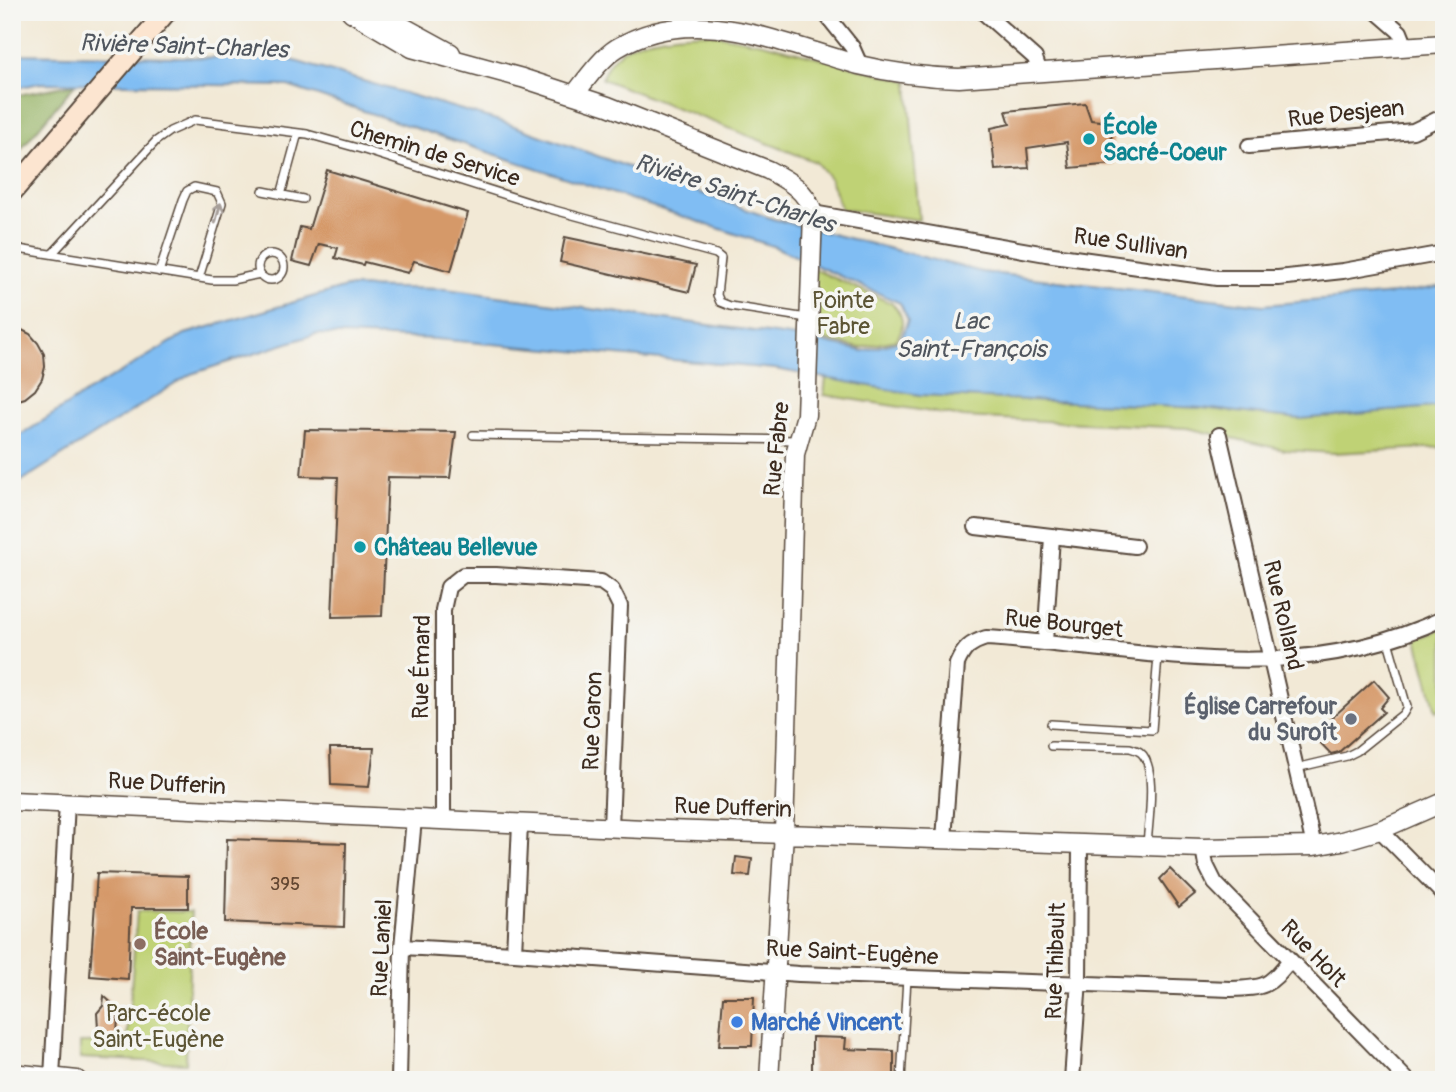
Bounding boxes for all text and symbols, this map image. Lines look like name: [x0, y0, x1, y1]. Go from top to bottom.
water label: Rivière Saint-Charles: [79, 28, 291, 65]
street label: Rue Desjean: [1286, 93, 1406, 134]
place label: École Sacré-Coeur: [1103, 112, 1227, 167]
street label: Chemin de Service: [346, 114, 524, 193]
marker: École Sacré-Coeur: [1081, 131, 1097, 147]
water label: Rivière Saint-Charles: [631, 147, 841, 240]
one-way arrow: [213, 202, 226, 224]
street label: Rue Sullivan: [1072, 221, 1190, 266]
park label: Pointe Fabre: [812, 286, 875, 341]
water label: Lac Saint-François: [896, 307, 1048, 364]
street label: Rue Fabre: [757, 400, 796, 498]
place label: Château Bellevue: [374, 533, 538, 562]
marker: Château Bellevue: [352, 539, 368, 555]
street label: Rue Rolland: [1257, 557, 1310, 673]
street label: Rue Bourget: [1003, 603, 1125, 644]
street label: Rue Émard: [406, 615, 437, 719]
street label: Rue Caron: [576, 671, 609, 771]
place label: Église Carrefour du Suroît: [1184, 692, 1338, 747]
marker: Église Carrefour du Suroît: [1343, 711, 1359, 727]
street label: Rue Dufferin: [107, 766, 227, 801]
street label: Rue Dufferin: [673, 791, 793, 824]
house number: 395: [270, 872, 300, 896]
street label: Rue Laniel: [364, 898, 399, 998]
street label: Rue Thibault: [1039, 901, 1072, 1020]
street label: Rue Holt: [1274, 913, 1353, 994]
place label: École Saint-Eugène: [154, 917, 286, 972]
street label: Rue Saint-Eugène: [765, 933, 940, 972]
marker: École Saint-Eugène: [132, 936, 148, 952]
park label: Parc-école Saint-Eugène: [92, 999, 224, 1054]
place label: Marché Vincent: [751, 1008, 902, 1037]
marker: Marché Vincent: [729, 1014, 745, 1030]

